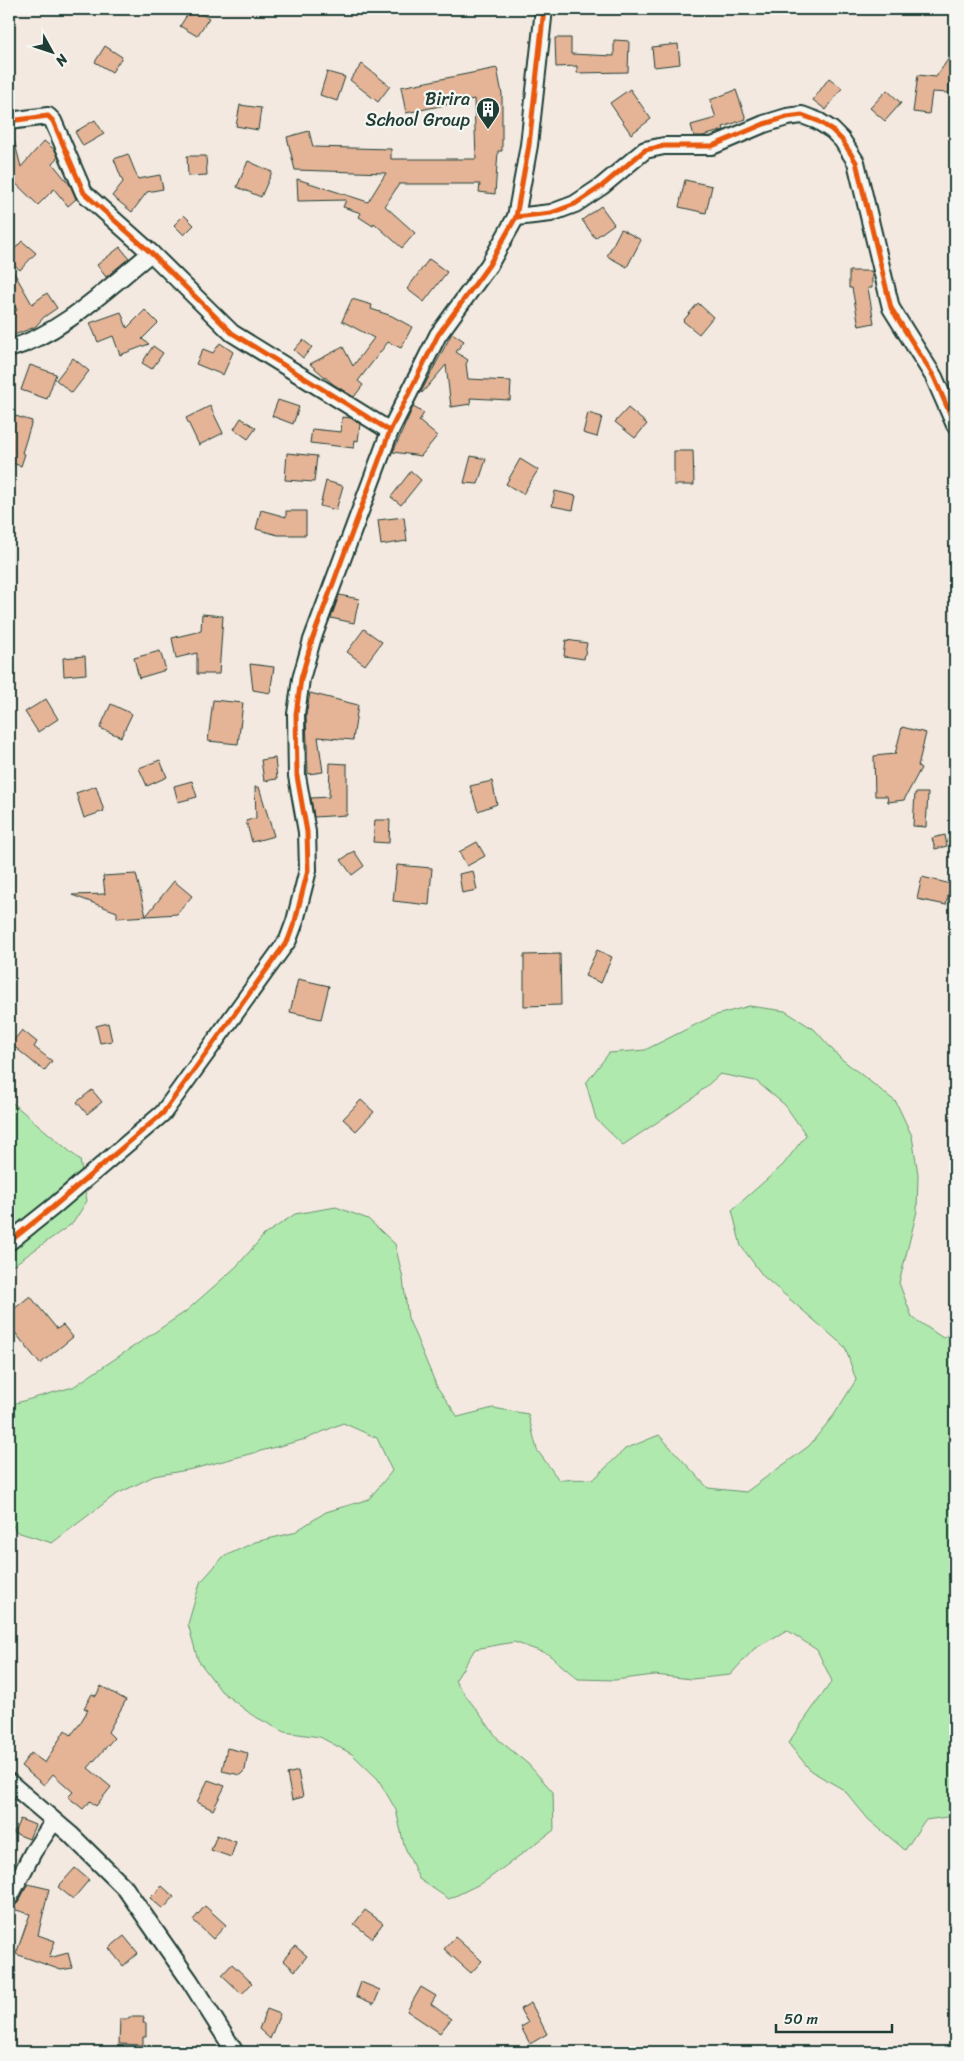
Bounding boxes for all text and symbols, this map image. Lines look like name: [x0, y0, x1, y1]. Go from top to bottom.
north arrow: [28, 28, 78, 78]
text: N: [49, 48, 75, 72]
place label: Birira School Group: [366, 83, 470, 136]
building icon: Birira School Group: [475, 96, 501, 130]
scale bar: [776, 2001, 893, 2033]
text: 50 m: [784, 2006, 819, 2032]

